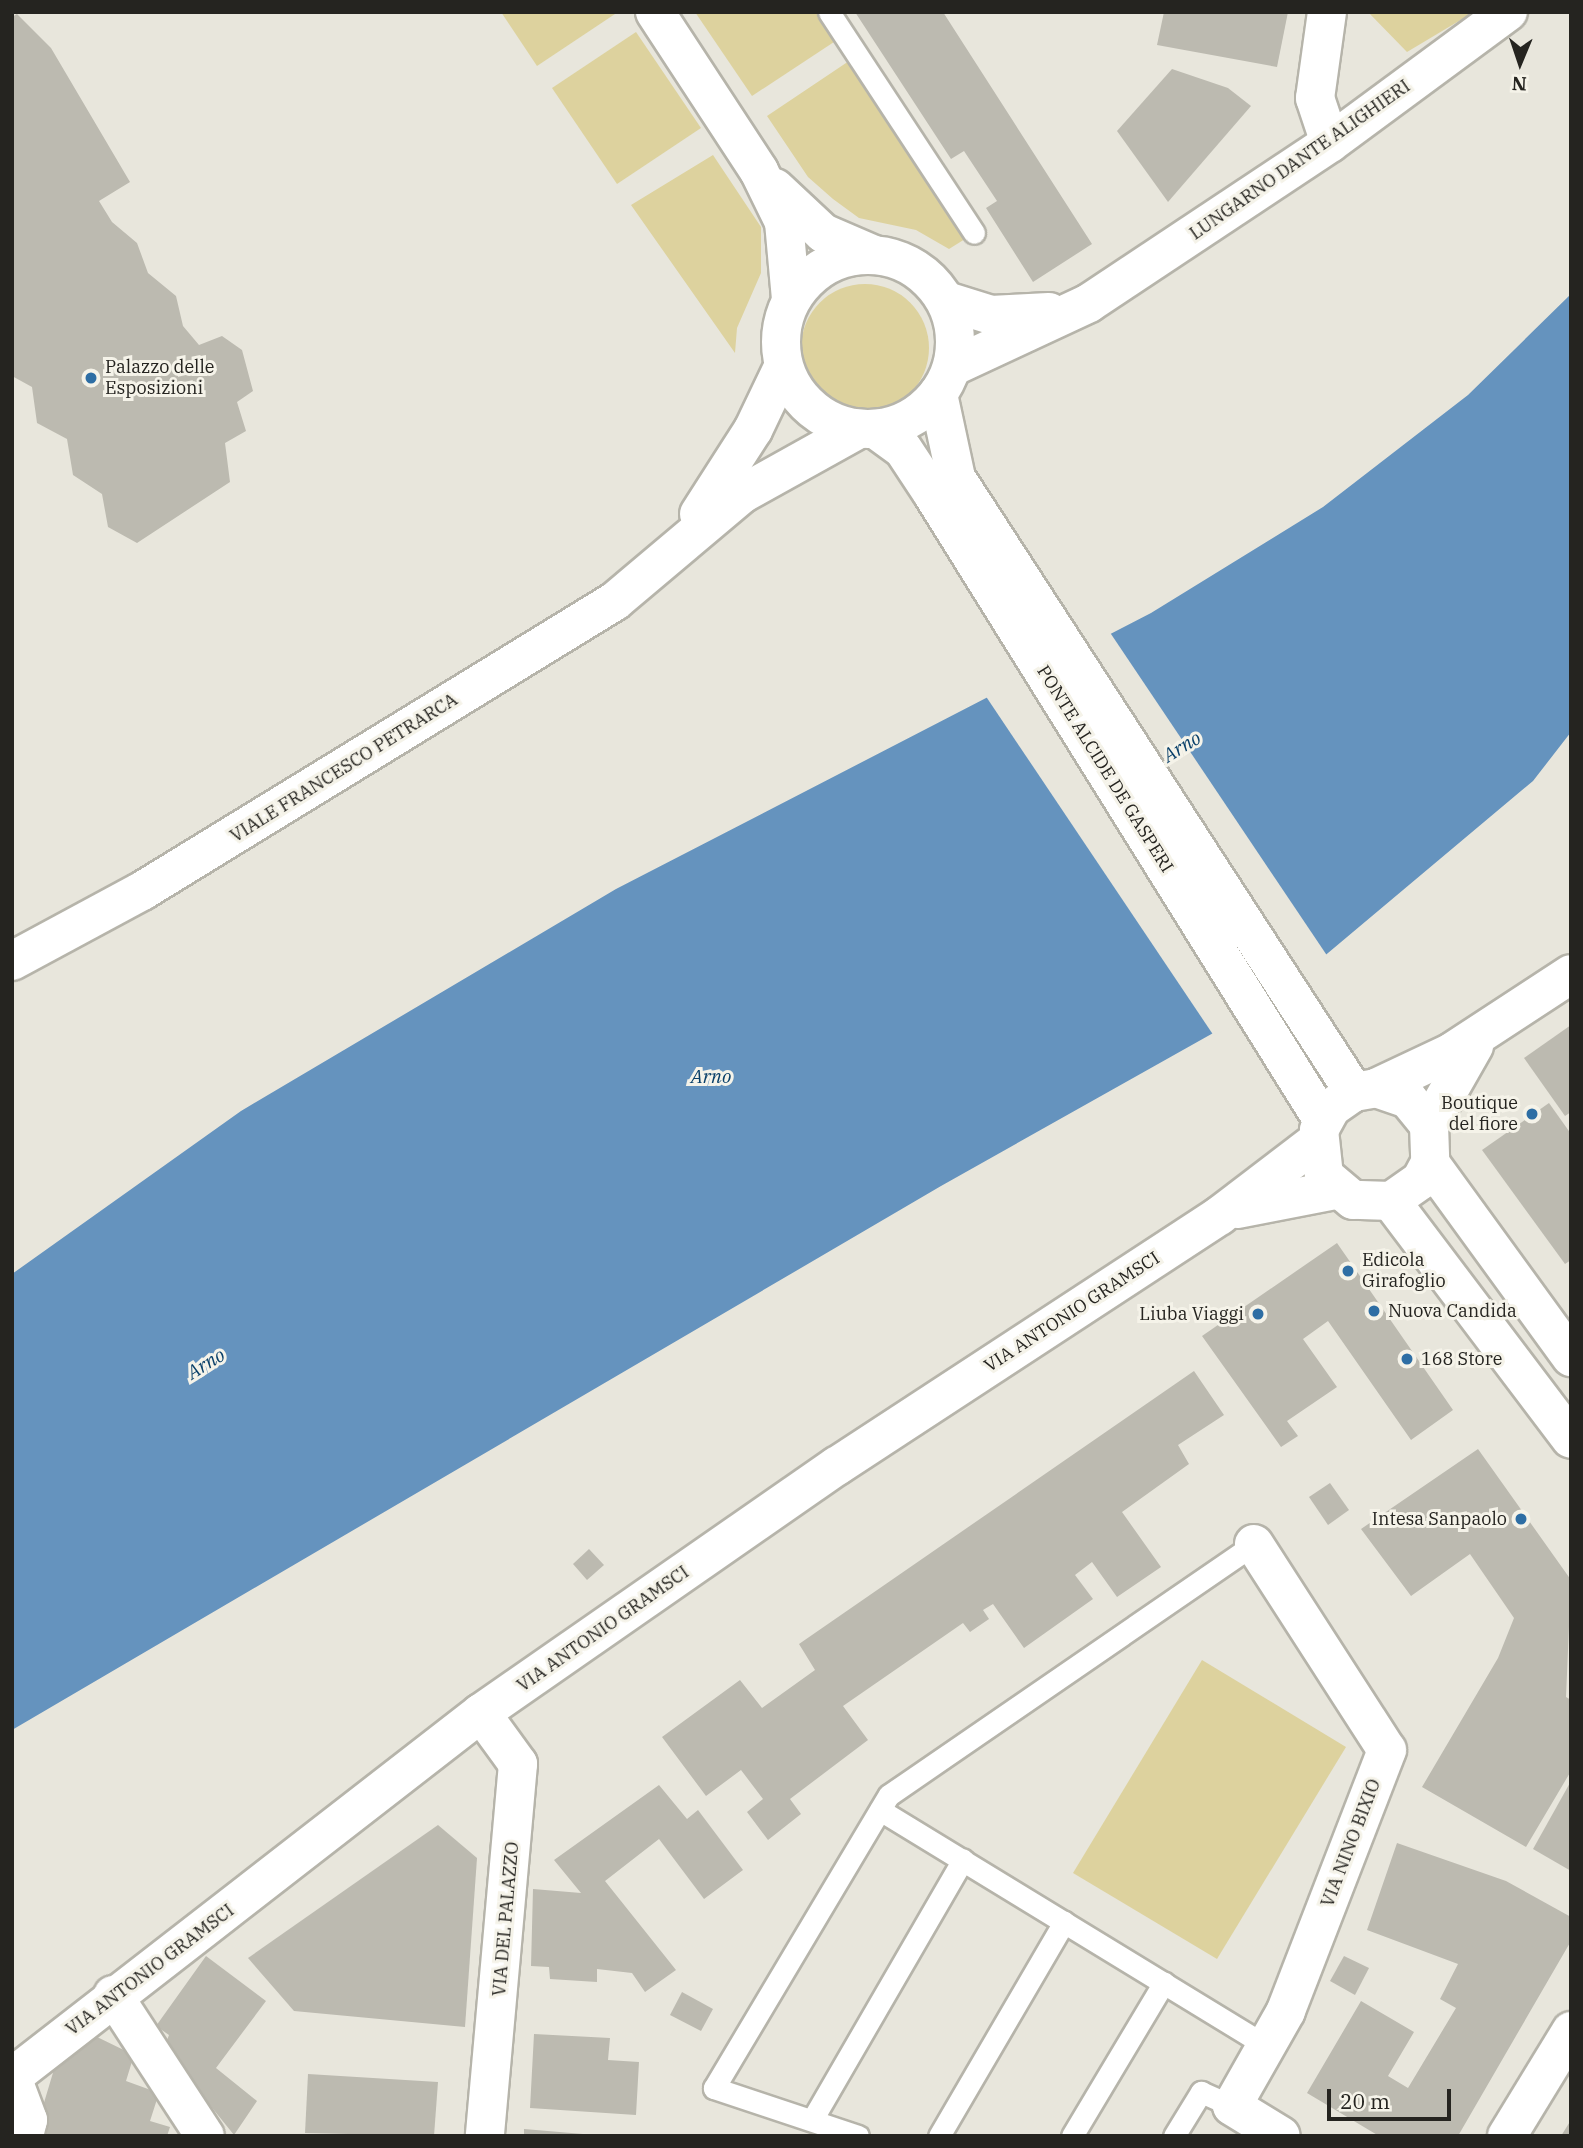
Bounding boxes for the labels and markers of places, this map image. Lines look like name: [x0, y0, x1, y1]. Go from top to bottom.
place label: Palazzo delle Esposizioni: [105, 357, 215, 400]
marker: Palazzo delle Esposizioni: [83, 370, 99, 386]
place label: Boutique del fiore: [1441, 1093, 1518, 1136]
marker: Boutique del fiore: [1524, 1106, 1540, 1122]
place label: Edicola Girafoglio: [1362, 1250, 1446, 1292]
marker: Edicola Girafoglio: [1340, 1263, 1356, 1279]
place label: Nuova Candida: [1388, 1300, 1517, 1322]
place label: Liuba Viaggi: [1139, 1303, 1244, 1325]
marker: Nuova Candida: [1366, 1303, 1382, 1319]
marker: Liuba Viaggi: [1250, 1306, 1266, 1322]
place label: 168 Store: [1421, 1348, 1502, 1370]
marker: 168 Store: [1399, 1351, 1415, 1367]
place label: Intesa Sanpaolo: [1372, 1508, 1507, 1530]
marker: Intesa Sanpaolo: [1513, 1511, 1529, 1527]

